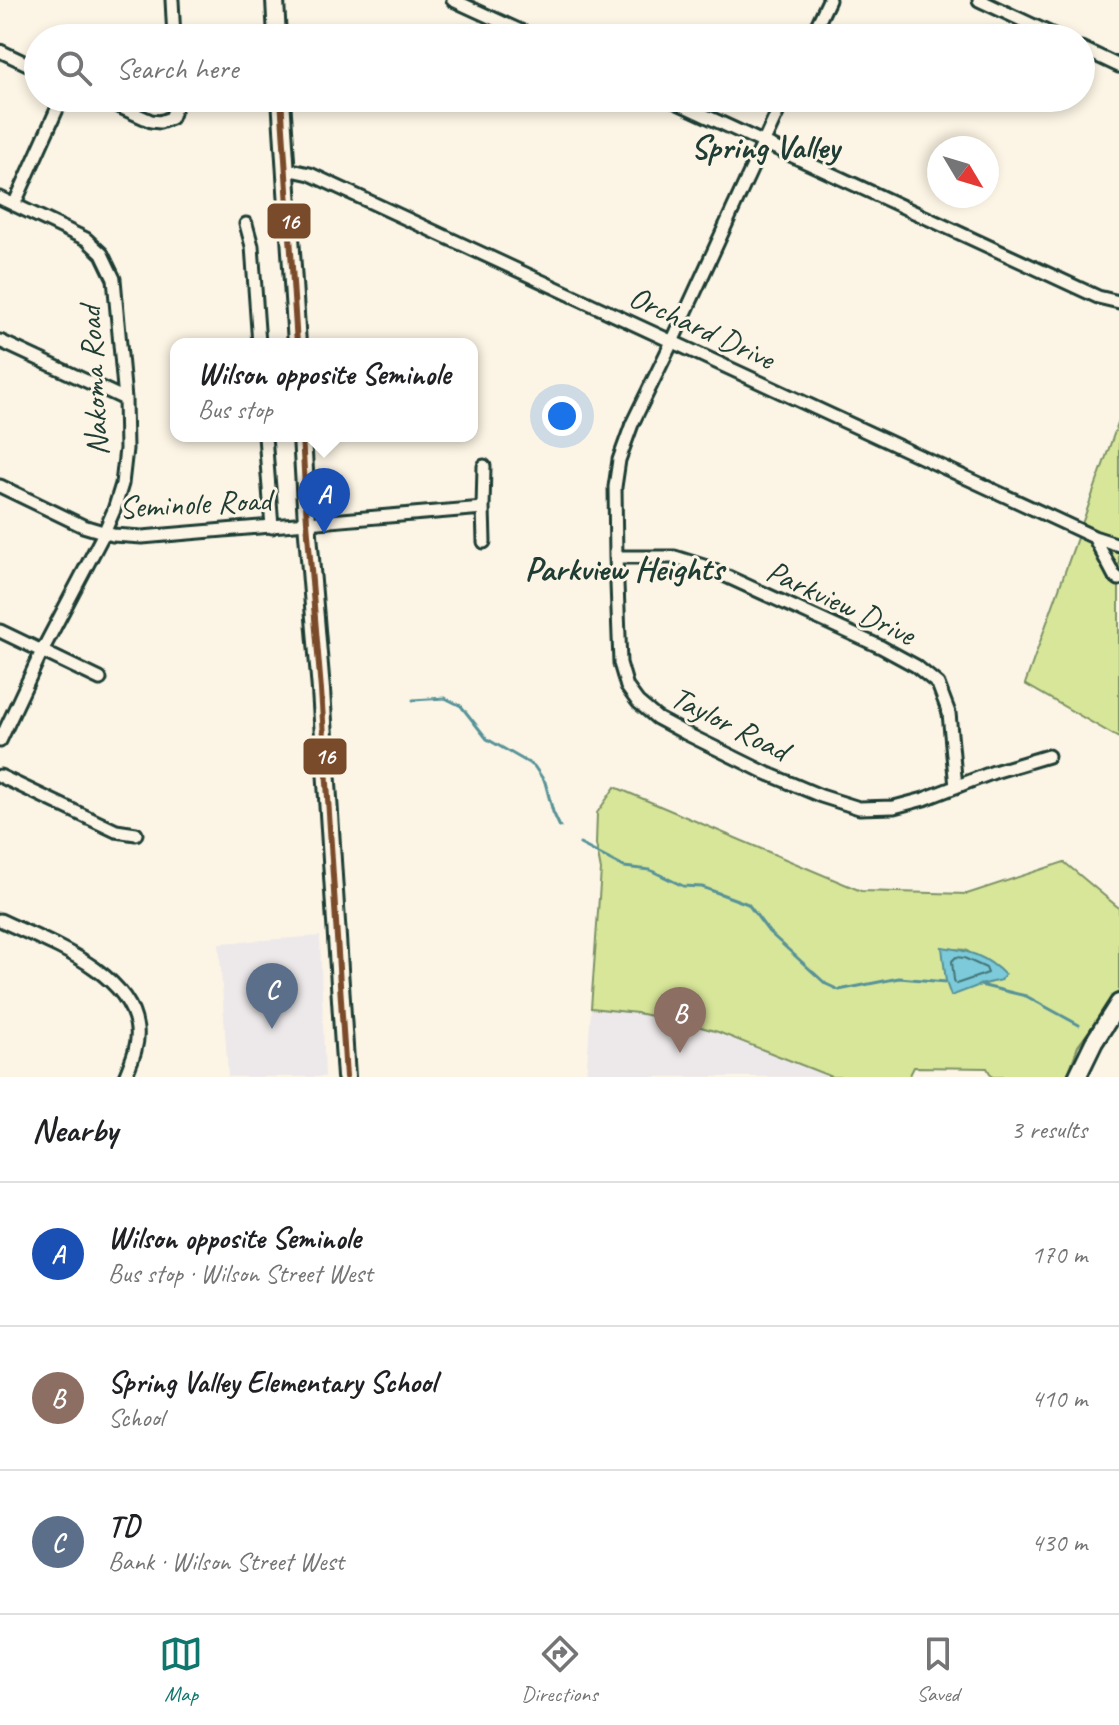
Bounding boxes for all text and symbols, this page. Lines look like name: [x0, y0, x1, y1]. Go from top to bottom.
search box: [24, 24, 1095, 112]
icon: search: [52, 46, 96, 90]
text: Search here: [116, 49, 238, 87]
district label: Spring Valley: [691, 125, 843, 168]
north arrow: [927, 136, 999, 208]
line badge: 16: [266, 202, 312, 240]
text: 16: [279, 208, 301, 236]
street label: Orchard Drive: [622, 276, 783, 380]
street label: Nakoma Road: [69, 301, 118, 457]
popup: [170, 338, 478, 442]
text: Wilson opposite Seminole: [198, 355, 450, 393]
text: Bus stop: [198, 393, 272, 426]
your location: [542, 396, 582, 436]
pin: A: [298, 468, 350, 534]
street label: Seminole Road: [118, 479, 277, 528]
district label: Parkview Heights: [525, 547, 726, 590]
street label: Parkview Drive: [760, 550, 924, 656]
street label: Taylor Road: [664, 676, 799, 772]
line badge: 16: [302, 737, 348, 776]
text: 16: [315, 743, 337, 771]
pin: C: [246, 963, 298, 1029]
pin: B: [654, 987, 706, 1053]
text: Nearby: [32, 1108, 118, 1151]
text: 3 results: [1011, 1113, 1087, 1146]
text: Wilson opposite Seminole: [108, 1219, 361, 1257]
text: A: [51, 1238, 65, 1271]
text: 170 m: [1031, 1238, 1087, 1271]
text: Bus stop · Wilson Street West: [108, 1257, 373, 1290]
text: Spring Valley Elementary School: [108, 1363, 436, 1401]
text: B: [51, 1382, 65, 1415]
text: 410 m: [1031, 1382, 1087, 1415]
text: School: [108, 1401, 164, 1434]
text: TD: [108, 1507, 139, 1545]
text: C: [52, 1526, 64, 1559]
text: 430 m: [1031, 1526, 1087, 1559]
text: Bank · Wilson Street West: [108, 1545, 344, 1578]
tab: Map: [159, 1632, 203, 1708]
tab: Directions: [521, 1632, 598, 1708]
tab: Saved: [916, 1632, 960, 1708]

